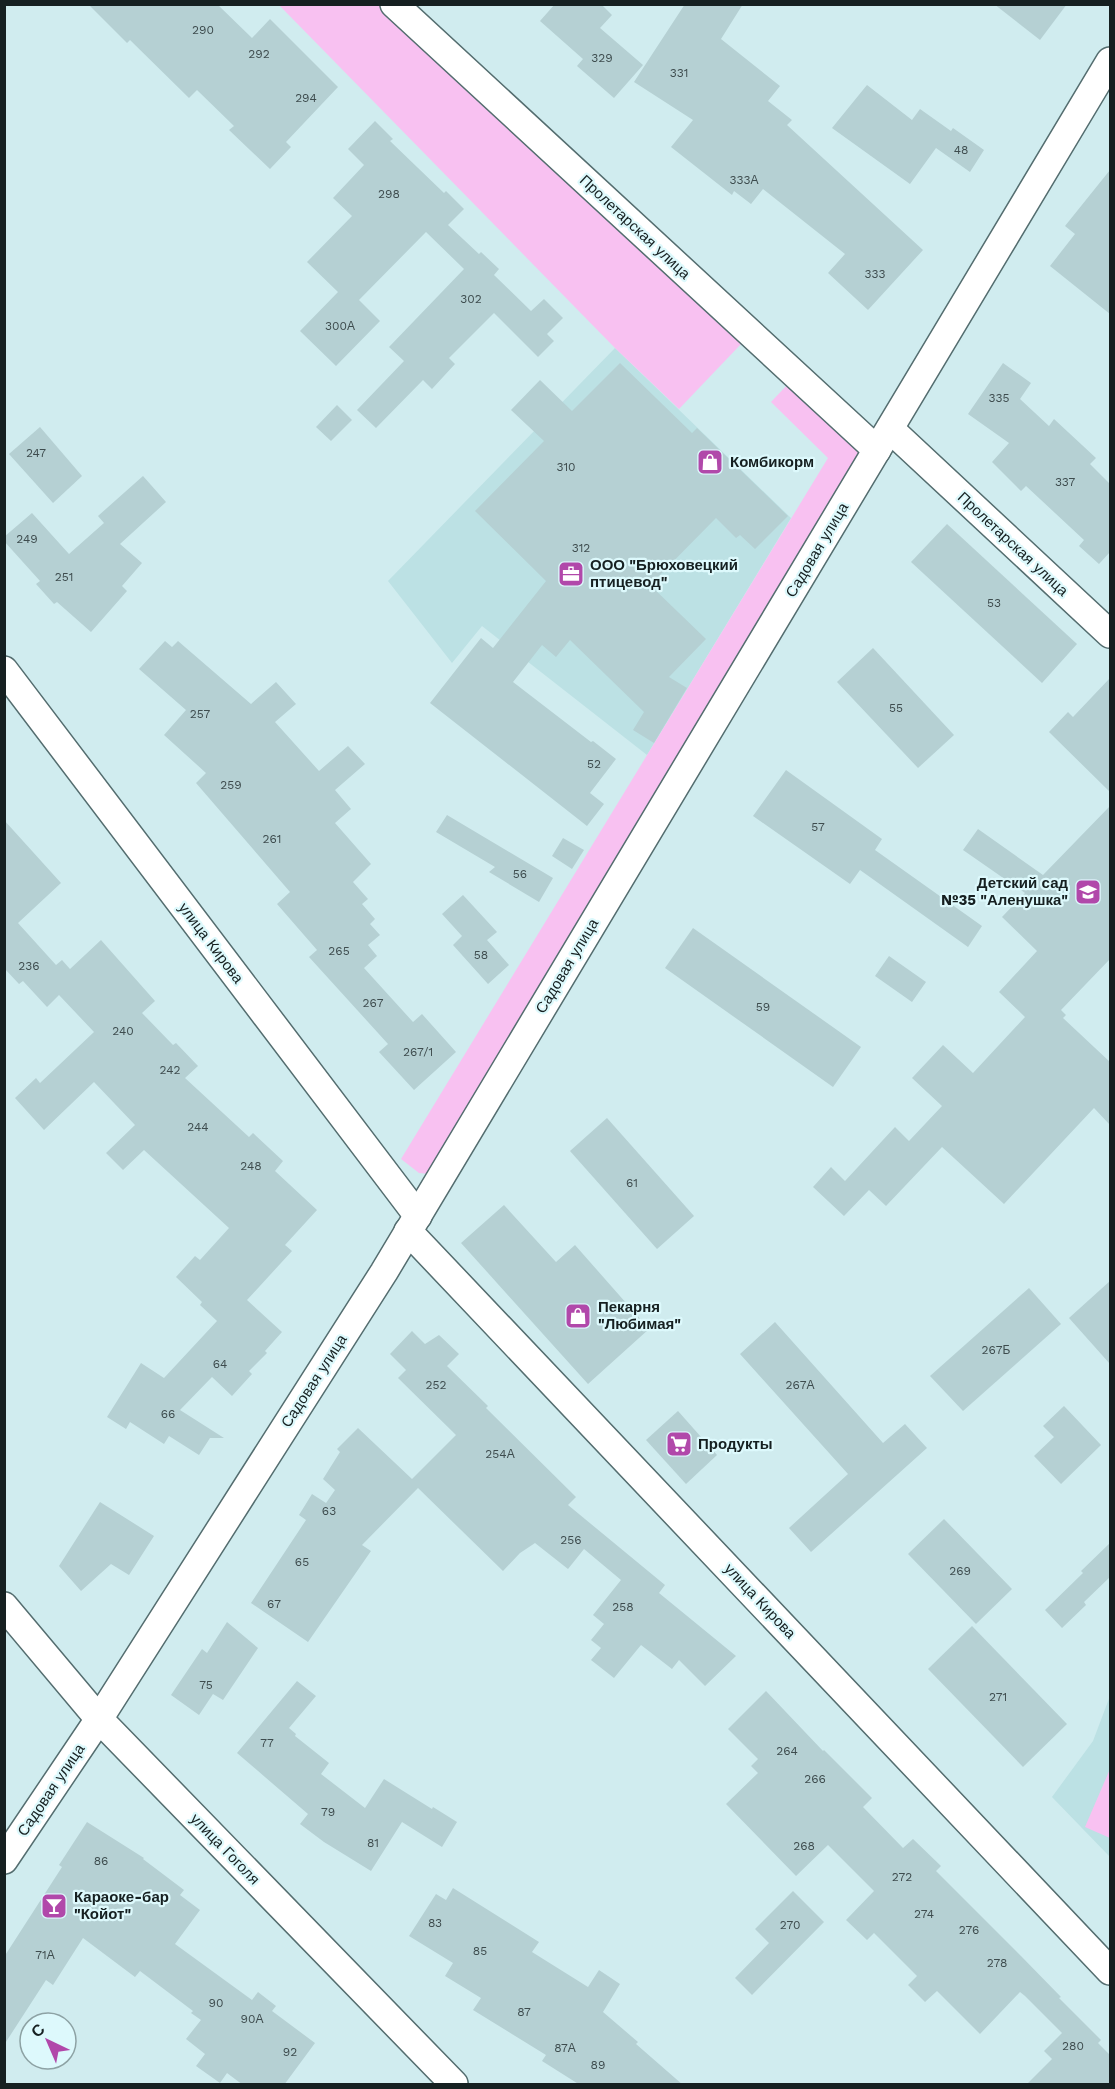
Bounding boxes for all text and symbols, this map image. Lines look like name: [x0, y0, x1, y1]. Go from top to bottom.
house number: 290: [192, 23, 214, 37]
house number: 292: [248, 47, 270, 61]
house number: 329: [591, 51, 613, 65]
house number: 331: [670, 66, 688, 80]
house number: 294: [295, 91, 317, 105]
house number: 48: [954, 143, 968, 157]
street label: Пролетарская улица: [576, 171, 694, 283]
house number: 333А: [730, 173, 759, 187]
house number: 298: [378, 187, 400, 201]
house number: 333: [865, 267, 886, 281]
house number: 302: [460, 292, 482, 306]
house number: 300А: [325, 319, 355, 333]
house number: 335: [989, 391, 1009, 405]
house number: 247: [26, 446, 46, 460]
shop icon: Комбикорм: [695, 447, 725, 477]
place label: Комбикорм: [730, 453, 814, 471]
house number: 310: [556, 460, 576, 474]
house number: 337: [1055, 475, 1075, 489]
street label: Пролетарская улица: [954, 488, 1072, 600]
street label: Садовая улица: [782, 499, 853, 601]
house number: 249: [16, 532, 38, 546]
house number: 312: [572, 541, 590, 555]
place label: ООО "Брюховецкий птицевод": [590, 556, 738, 591]
office icon: ООО "Брюховецкий птицевод": [556, 559, 586, 589]
house number: 251: [55, 570, 73, 584]
house number: 53: [987, 596, 1001, 610]
house number: 55: [889, 701, 903, 715]
house number: 257: [190, 707, 211, 721]
house number: 52: [587, 757, 601, 771]
house number: 259: [220, 778, 242, 792]
house number: 57: [811, 820, 825, 834]
house number: 261: [263, 832, 281, 846]
house number: 56: [513, 867, 527, 881]
place label: Детский сад №35 "Аленушка": [941, 874, 1068, 909]
school or university icon: Детский сад №35 "Аленушка": [1073, 877, 1103, 907]
street label: улица Кирова: [175, 899, 248, 987]
street label: Садовая улица: [532, 915, 603, 1017]
house number: 265: [328, 944, 350, 958]
house number: 58: [474, 948, 488, 962]
house number: 236: [18, 959, 40, 973]
house number: 267: [363, 996, 384, 1010]
house number: 59: [756, 1000, 770, 1014]
house number: 240: [112, 1024, 134, 1038]
house number: 267/1: [403, 1045, 433, 1059]
house number: 242: [160, 1063, 180, 1077]
house number: 244: [187, 1120, 209, 1134]
house number: 248: [240, 1159, 262, 1173]
house number: 61: [626, 1176, 638, 1190]
place label: Пекарня "Любимая": [598, 1298, 681, 1333]
shop icon: Пекарня "Любимая": [563, 1301, 593, 1331]
street label: Садовая улица: [277, 1331, 351, 1431]
house number: 267Б: [982, 1343, 1011, 1357]
house number: 64: [213, 1357, 227, 1371]
house number: 252: [426, 1378, 446, 1392]
house number: 267А: [786, 1378, 814, 1392]
house number: 66: [161, 1407, 175, 1421]
supermarket icon: Продукты: [664, 1429, 694, 1459]
place label: Продукты: [698, 1435, 773, 1453]
house number: 254А: [485, 1447, 515, 1461]
house number: 63: [322, 1504, 336, 1518]
house number: 256: [560, 1533, 582, 1547]
house number: 65: [295, 1555, 309, 1569]
street label: улица Кирова: [721, 1560, 800, 1643]
house number: 269: [949, 1564, 971, 1578]
house number: 67: [267, 1597, 281, 1611]
house number: 258: [612, 1600, 634, 1614]
house number: 75: [199, 1678, 213, 1692]
house number: 271: [989, 1690, 1007, 1704]
house number: 77: [260, 1736, 274, 1750]
street label: Садовая улица: [14, 1740, 89, 1839]
house number: 264: [776, 1744, 798, 1758]
house number: 266: [804, 1772, 826, 1786]
house number: 79: [321, 1805, 335, 1819]
street label: улица Гоголя: [187, 1810, 263, 1888]
house number: 81: [367, 1836, 379, 1850]
house number: 268: [793, 1839, 815, 1853]
house number: 86: [94, 1854, 108, 1868]
house number: 272: [892, 1870, 912, 1884]
place label: Караоке-бар "Койот": [74, 1888, 169, 1923]
bar icon: Караоке-бар "Койот": [39, 1891, 69, 1921]
house number: 274: [914, 1907, 934, 1921]
house number: 83: [428, 1916, 442, 1930]
house number: 270: [780, 1918, 800, 1932]
house number: 276: [959, 1923, 979, 1937]
house number: 85: [473, 1944, 487, 1958]
house number: 71А: [35, 1948, 55, 1962]
house number: 278: [987, 1956, 1007, 1970]
house number: 90: [209, 1996, 223, 2010]
house number: 87: [517, 2005, 531, 2019]
north arrow: [18, 2011, 78, 2071]
house number: 90А: [241, 2012, 263, 2026]
text: С: [27, 2019, 49, 2041]
house number: 280: [1062, 2039, 1084, 2053]
house number: 87А: [554, 2041, 576, 2055]
house number: 92: [283, 2045, 297, 2059]
house number: 89: [591, 2058, 605, 2072]

